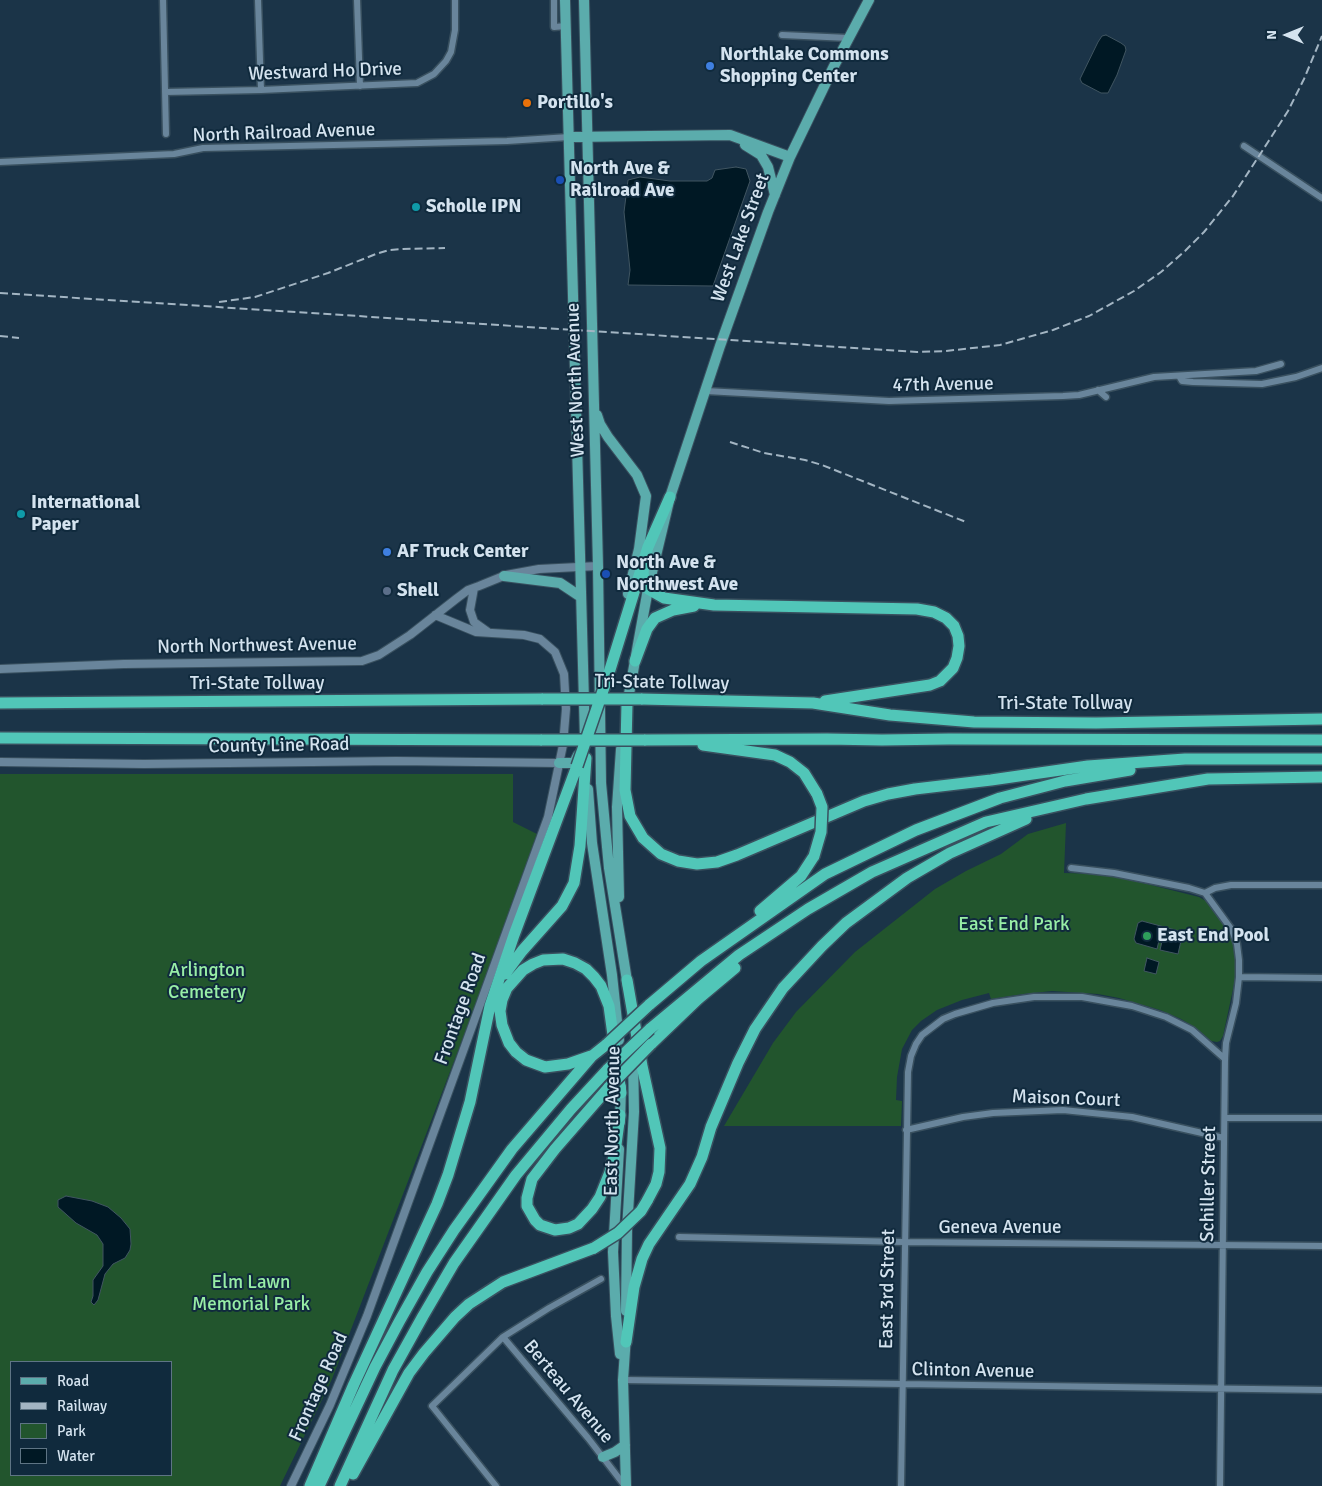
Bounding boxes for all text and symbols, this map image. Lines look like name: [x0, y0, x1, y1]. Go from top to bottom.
north arrow: [1262, 10, 1312, 60]
text: N: [1263, 30, 1280, 40]
place label: Northlake Commons Shopping Center: [720, 44, 889, 88]
street label: Westward Ho Drive: [248, 58, 402, 86]
marker: Northlake Commons Shopping Center: [704, 60, 716, 72]
place label: Portillo's: [537, 92, 613, 114]
marker: Portillo's: [521, 97, 533, 109]
street label: North Railroad Avenue: [192, 118, 376, 148]
place label: North Ave & Railroad Ave: [570, 158, 674, 202]
street label: West Lake Street: [707, 170, 775, 306]
marker: North Ave & Railroad Ave: [554, 174, 566, 186]
place label: Scholle IPN: [426, 196, 521, 218]
marker: Scholle IPN: [410, 201, 422, 213]
street label: West North Avenue: [562, 302, 590, 458]
street label: 47th Avenue: [892, 373, 994, 397]
place label: International Paper: [31, 492, 140, 536]
marker: International Paper: [15, 508, 27, 520]
place label: AF Truck Center: [397, 541, 529, 563]
marker: AF Truck Center: [381, 546, 393, 558]
place label: North Ave & Northwest Ave: [616, 552, 738, 596]
marker: North Ave & Northwest Ave: [600, 568, 612, 580]
place label: Shell: [397, 580, 439, 602]
marker: Shell: [381, 585, 393, 597]
street label: North Northwest Avenue: [157, 633, 357, 659]
street label: Tri-State Tollway: [595, 670, 729, 696]
street label: Tri-State Tollway: [190, 673, 324, 695]
street label: Tri-State Tollway: [998, 693, 1132, 715]
street label: County Line Road: [208, 733, 350, 759]
park label: East End Park: [958, 914, 1070, 936]
place label: East End Pool: [1157, 925, 1269, 947]
marker: East End Pool: [1141, 930, 1153, 942]
street label: Frontage Road: [430, 950, 492, 1068]
park label: Arlington Cemetery: [168, 960, 246, 1004]
street label: East North Avenue: [600, 1046, 626, 1196]
street label: Maison Court: [1011, 1086, 1121, 1112]
street label: Schiller Street: [1197, 1126, 1221, 1242]
street label: Geneva Avenue: [938, 1217, 1062, 1239]
street label: East 3rd Street: [876, 1229, 900, 1349]
park label: Elm Lawn Memorial Park: [192, 1272, 310, 1316]
street label: Frontage Road: [285, 1329, 353, 1445]
street label: Berteau Avenue: [518, 1336, 618, 1448]
street label: Clinton Avenue: [911, 1359, 1035, 1383]
legend: [10, 1361, 172, 1476]
text: Road: [57, 1372, 89, 1390]
text: Railway: [57, 1397, 107, 1415]
text: Park: [57, 1422, 86, 1440]
text: Water: [57, 1447, 95, 1465]

